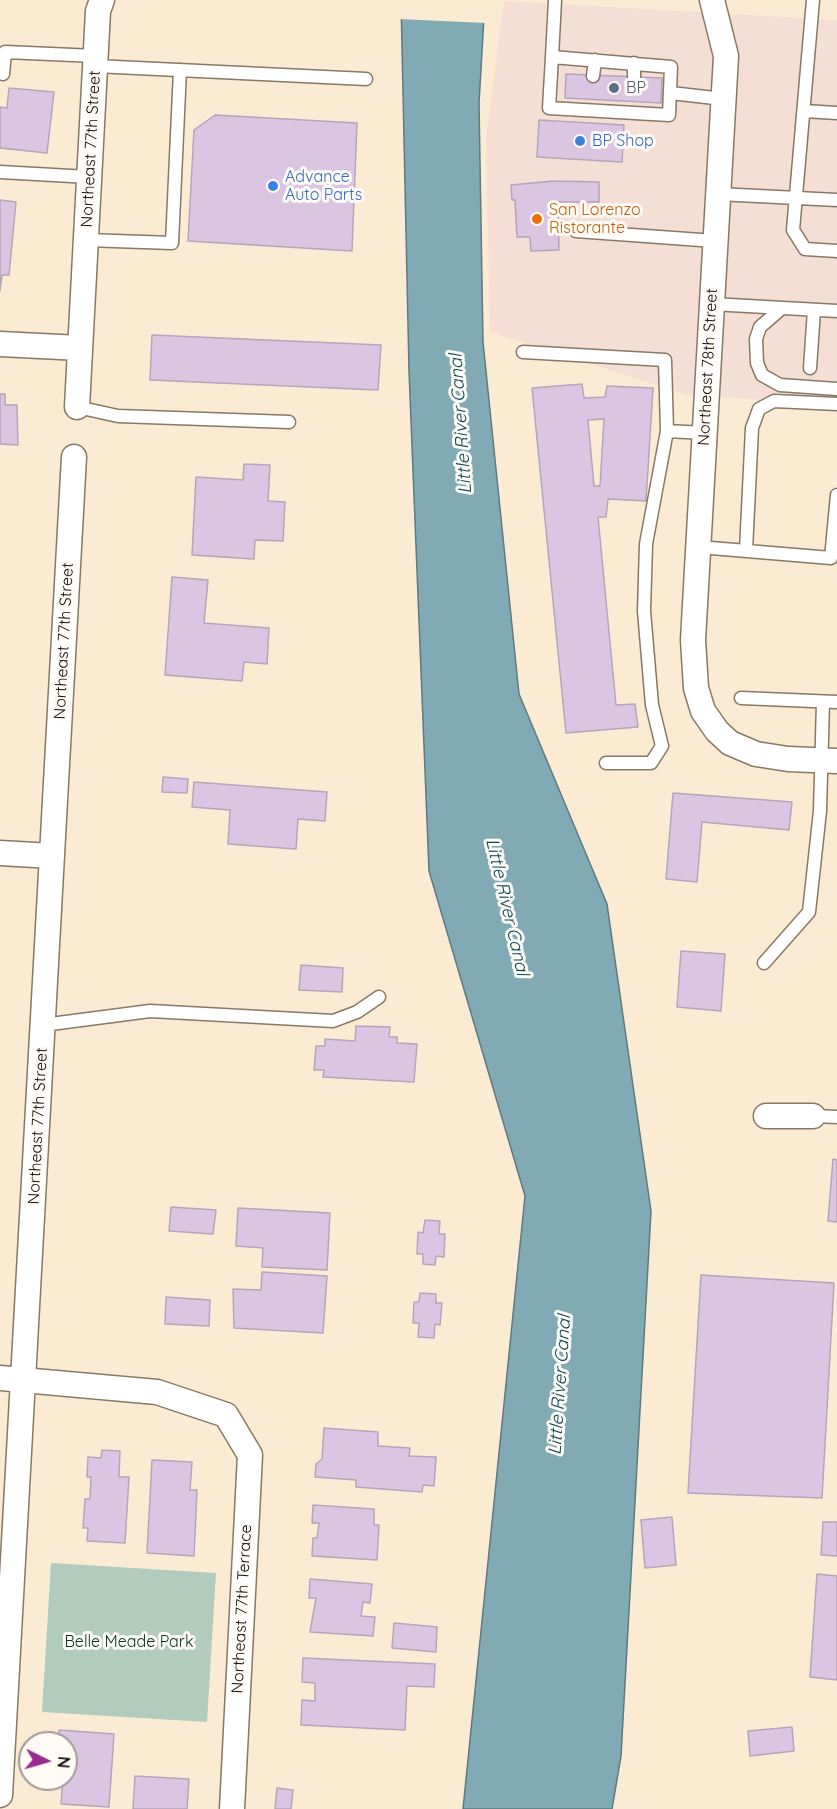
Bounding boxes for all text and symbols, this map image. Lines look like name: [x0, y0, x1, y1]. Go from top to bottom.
street label: Northeast 77th Street: [77, 70, 105, 228]
place label: BP: [626, 78, 646, 98]
marker: BP: [607, 81, 621, 95]
place label: BP Shop: [592, 131, 654, 151]
marker: BP Shop: [573, 134, 587, 148]
place label: Advance Auto Parts: [285, 167, 362, 205]
marker: Advance Auto Parts: [266, 179, 280, 193]
place label: San Lorenzo Ristorante: [549, 200, 641, 238]
marker: San Lorenzo Ristorante: [530, 212, 544, 226]
street label: Northeast 78th Street: [694, 288, 722, 446]
water label: Little River Canal: [445, 353, 477, 495]
street label: Northeast 77th Street: [50, 562, 78, 720]
water label: Little River Canal: [481, 836, 533, 978]
street label: Northeast 77th Street: [24, 1047, 52, 1205]
water label: Little River Canal: [544, 1314, 576, 1456]
street label: Northeast 77th Terrace: [228, 1524, 256, 1694]
park label: Belle Meade Park: [64, 1632, 194, 1652]
north arrow: [18, 1731, 78, 1791]
text: N: [53, 1756, 74, 1769]

